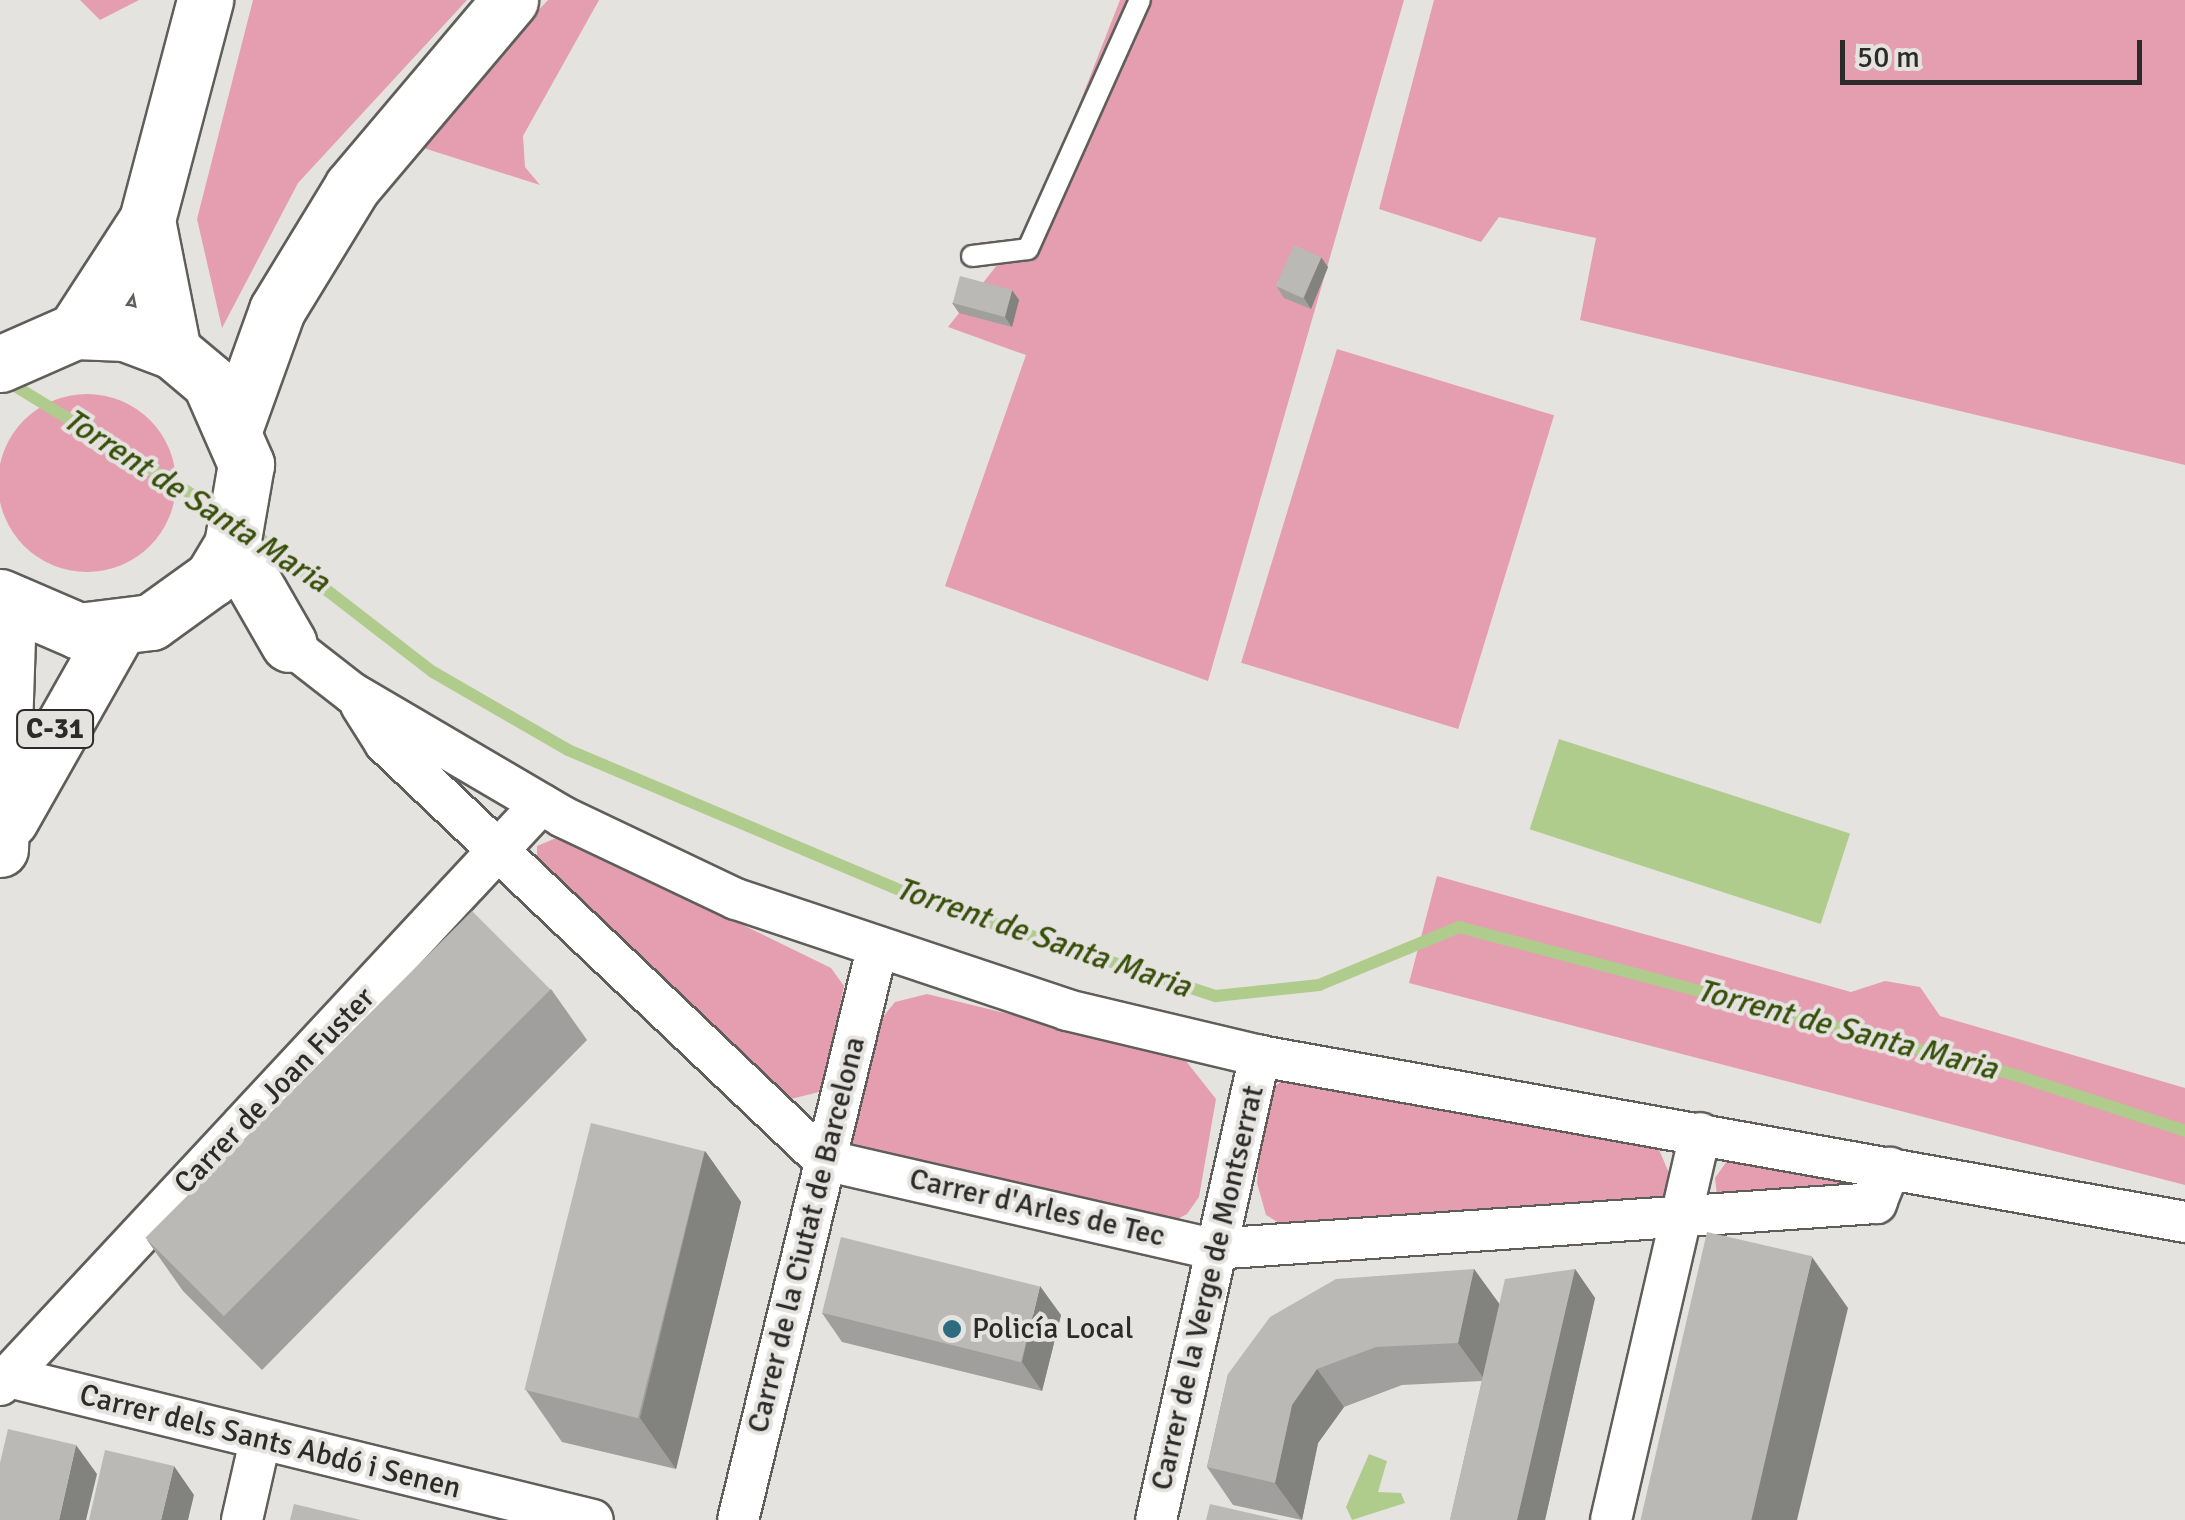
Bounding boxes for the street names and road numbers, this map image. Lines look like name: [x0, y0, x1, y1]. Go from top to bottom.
road number: C-31: [15, 706, 95, 752]
street label: Carrer de Joan Fuster: [167, 980, 383, 1202]
street label: Carrer de la Ciutat de Barcelona: [740, 1033, 874, 1437]
street label: Carrer de la Verge de Montserrat: [1144, 1082, 1272, 1494]
street label: Carrer d'Arles de Tec: [906, 1161, 1168, 1255]
street label: Carrer dels Sants Abdó i Senen: [76, 1377, 464, 1507]

